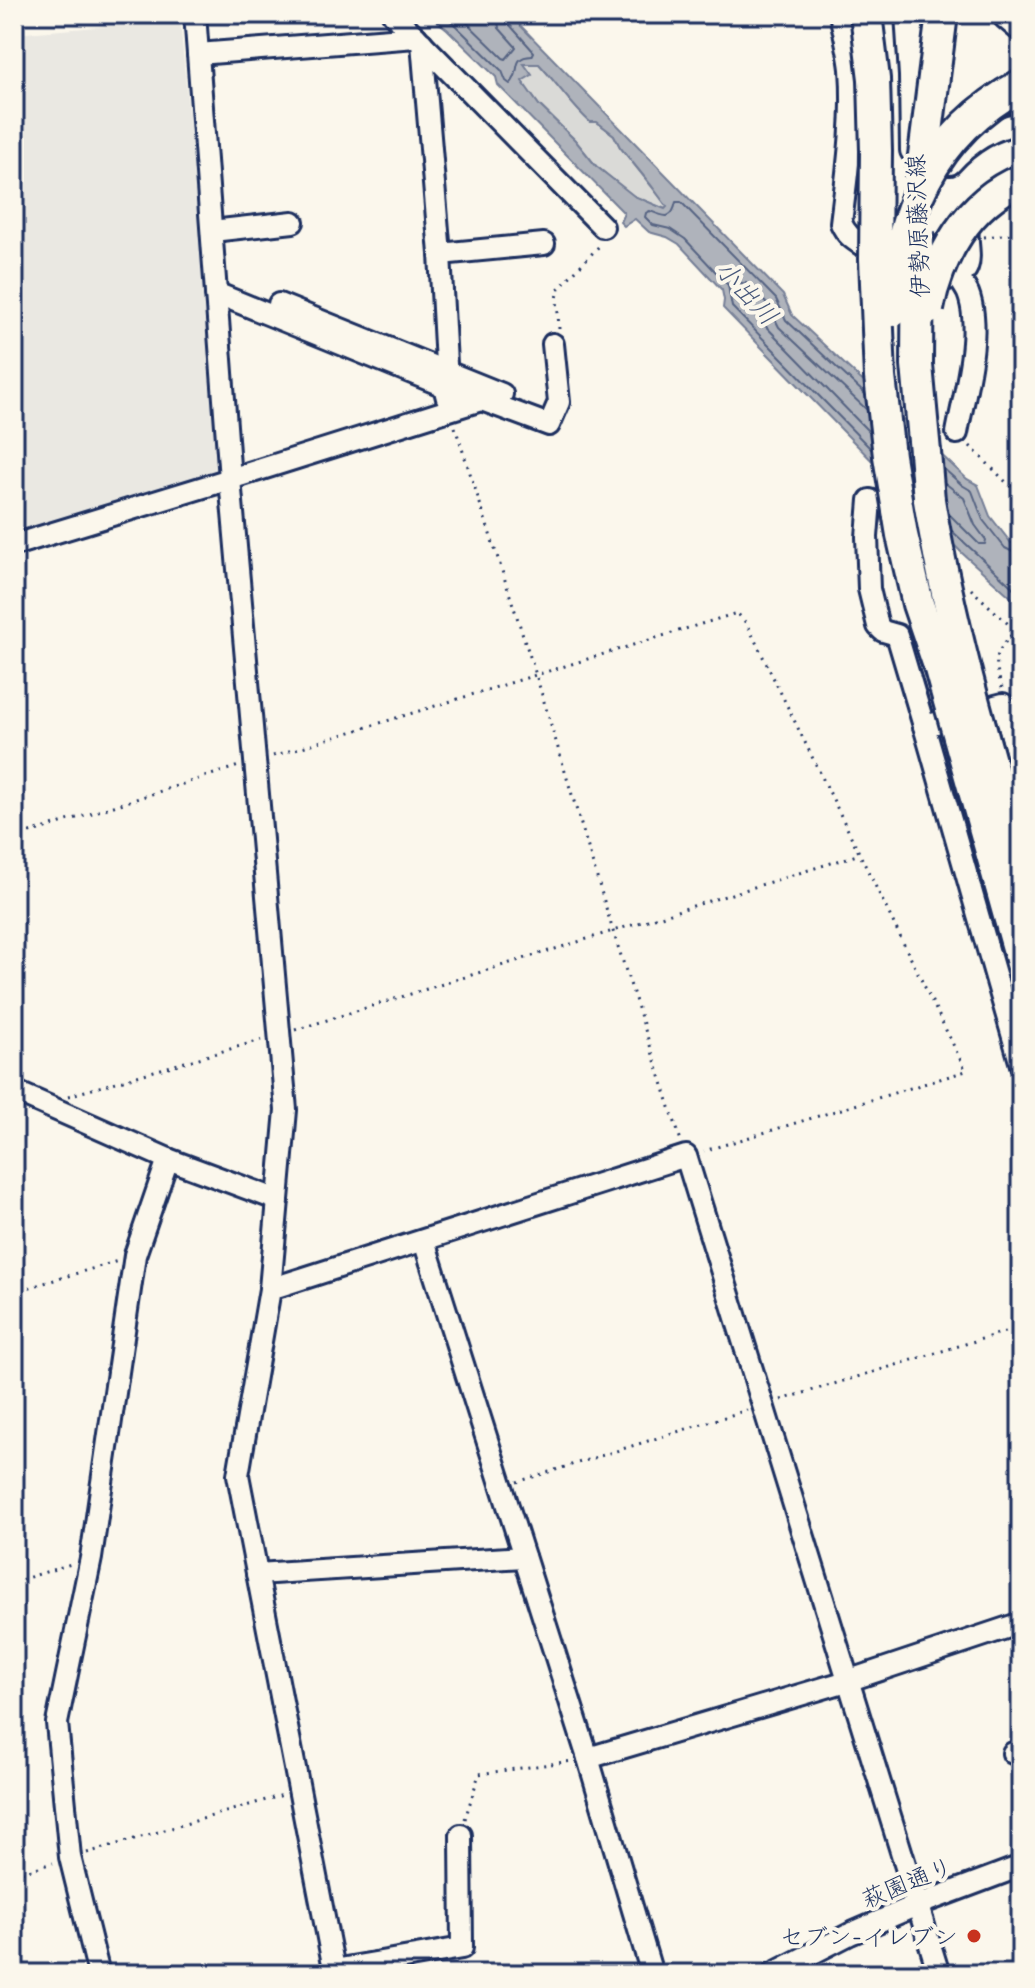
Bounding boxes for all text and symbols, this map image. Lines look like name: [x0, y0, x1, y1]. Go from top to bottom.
street label: 伊勢原藤沢線: [899, 154, 935, 298]
water label: 小出川: [708, 252, 786, 332]
street label: 萩園通り: [857, 1850, 957, 1914]
place label: セブン-イレブン: [780, 1921, 958, 1951]
marker: セブン-イレブン: [965, 1927, 983, 1945]

